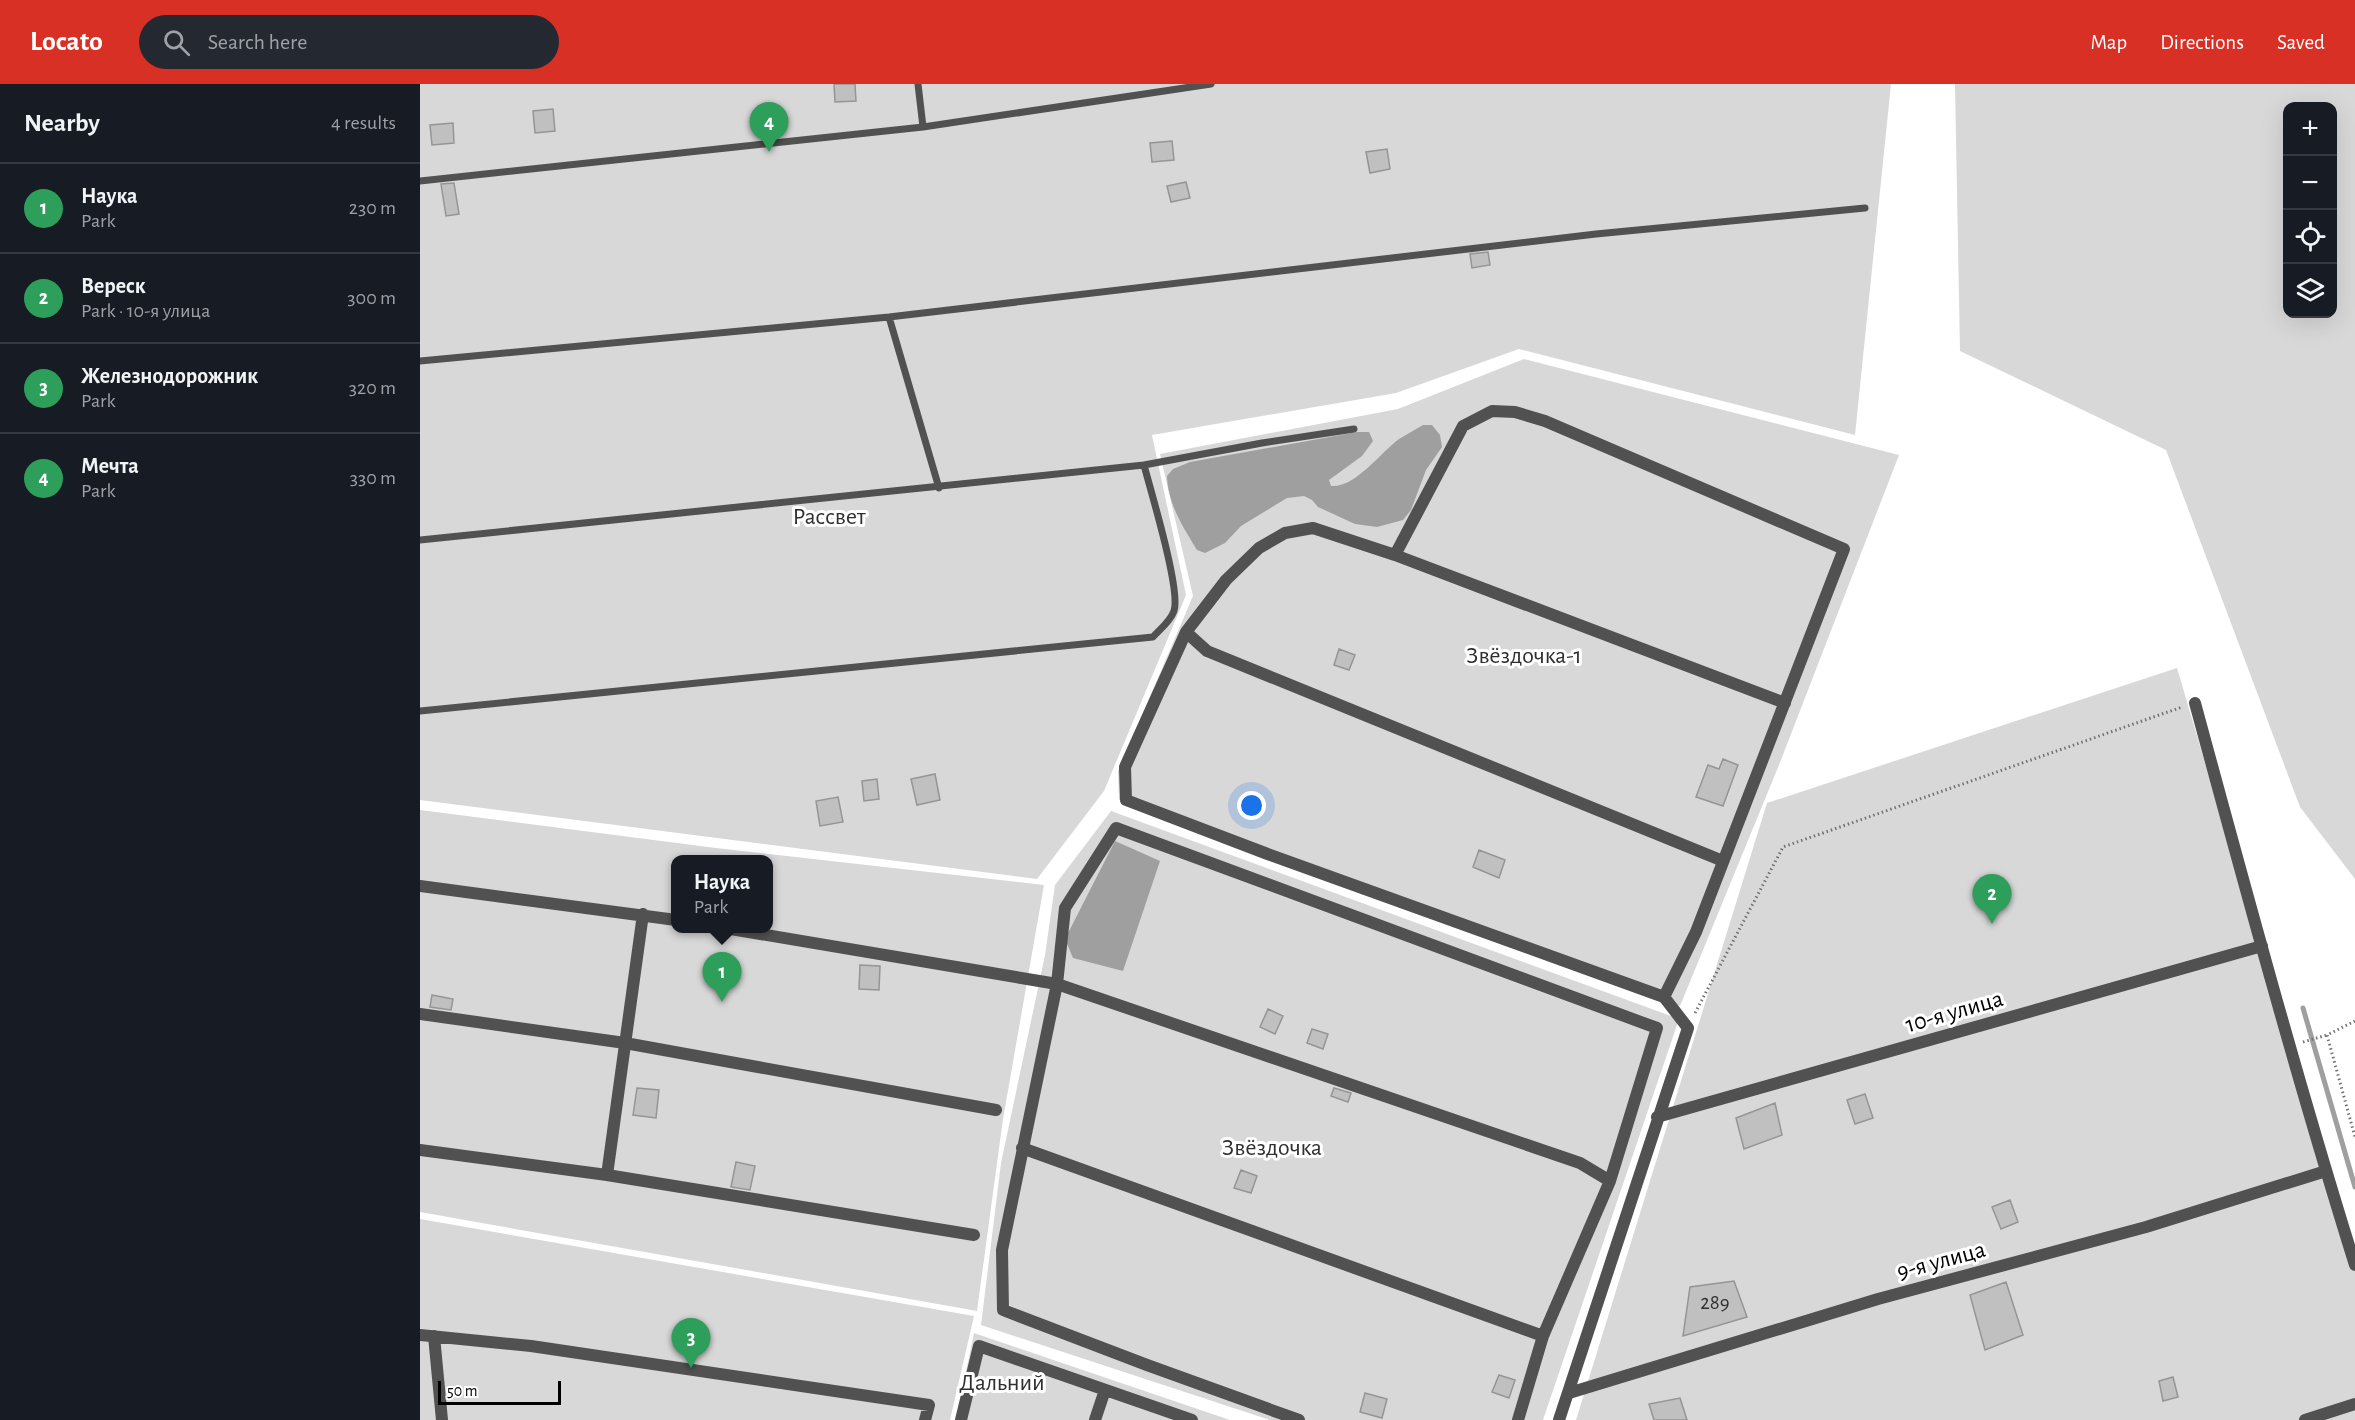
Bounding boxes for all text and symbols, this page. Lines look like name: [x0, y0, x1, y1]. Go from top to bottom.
search box: [139, 15, 559, 69]
icon: search: [160, 26, 193, 59]
text: Locato: [30, 28, 103, 56]
text: Search here: [208, 31, 307, 53]
text: Map: [2091, 32, 2127, 53]
text: Directions: [2160, 32, 2244, 53]
text: Saved: [2277, 32, 2325, 53]
map controls: [2283, 102, 2337, 318]
button: +: [2283, 102, 2337, 156]
pin: 4: [750, 103, 788, 152]
text: Nearby: [24, 110, 100, 136]
text: 4 results: [331, 113, 396, 133]
button: −: [2283, 156, 2337, 210]
text: Наука: [81, 185, 137, 207]
text: 1: [40, 198, 47, 218]
text: 230 m: [349, 198, 396, 218]
button: locate: [2283, 210, 2337, 264]
text: Park: [81, 211, 116, 231]
button: layers: [2283, 264, 2337, 318]
text: Вереск: [81, 275, 146, 297]
text: 2: [39, 288, 48, 308]
text: 300 m: [347, 288, 396, 308]
text: Park · 10-я улица: [81, 301, 210, 321]
text: Железнодорожник: [81, 365, 258, 387]
text: 3: [39, 378, 48, 398]
text: 320 m: [349, 378, 396, 398]
text: Park: [81, 391, 116, 411]
text: Мечта: [81, 455, 139, 477]
text: 4: [38, 468, 49, 488]
text: 330 m: [350, 468, 396, 488]
text: Park: [81, 481, 116, 501]
park label: Рассвет: [792, 505, 866, 529]
park label: Звёздочка-1: [1466, 644, 1582, 668]
your location: [1237, 791, 1266, 820]
popup: [671, 855, 773, 933]
text: Наука: [694, 871, 750, 893]
pin: 2: [1972, 874, 2012, 924]
text: Park: [694, 897, 728, 917]
pin: 1: [702, 952, 742, 1002]
street label: 10-я улица: [1903, 987, 2006, 1037]
park label: Звёздочка: [1222, 1136, 1322, 1160]
street label: 9-я улица: [1894, 1238, 1988, 1284]
house number: 289: [1700, 1292, 1730, 1313]
pin: 3: [672, 1318, 710, 1368]
park label: Дальний: [959, 1371, 1045, 1395]
scale bar: [438, 1378, 561, 1406]
text: 50 m: [447, 1383, 478, 1399]

